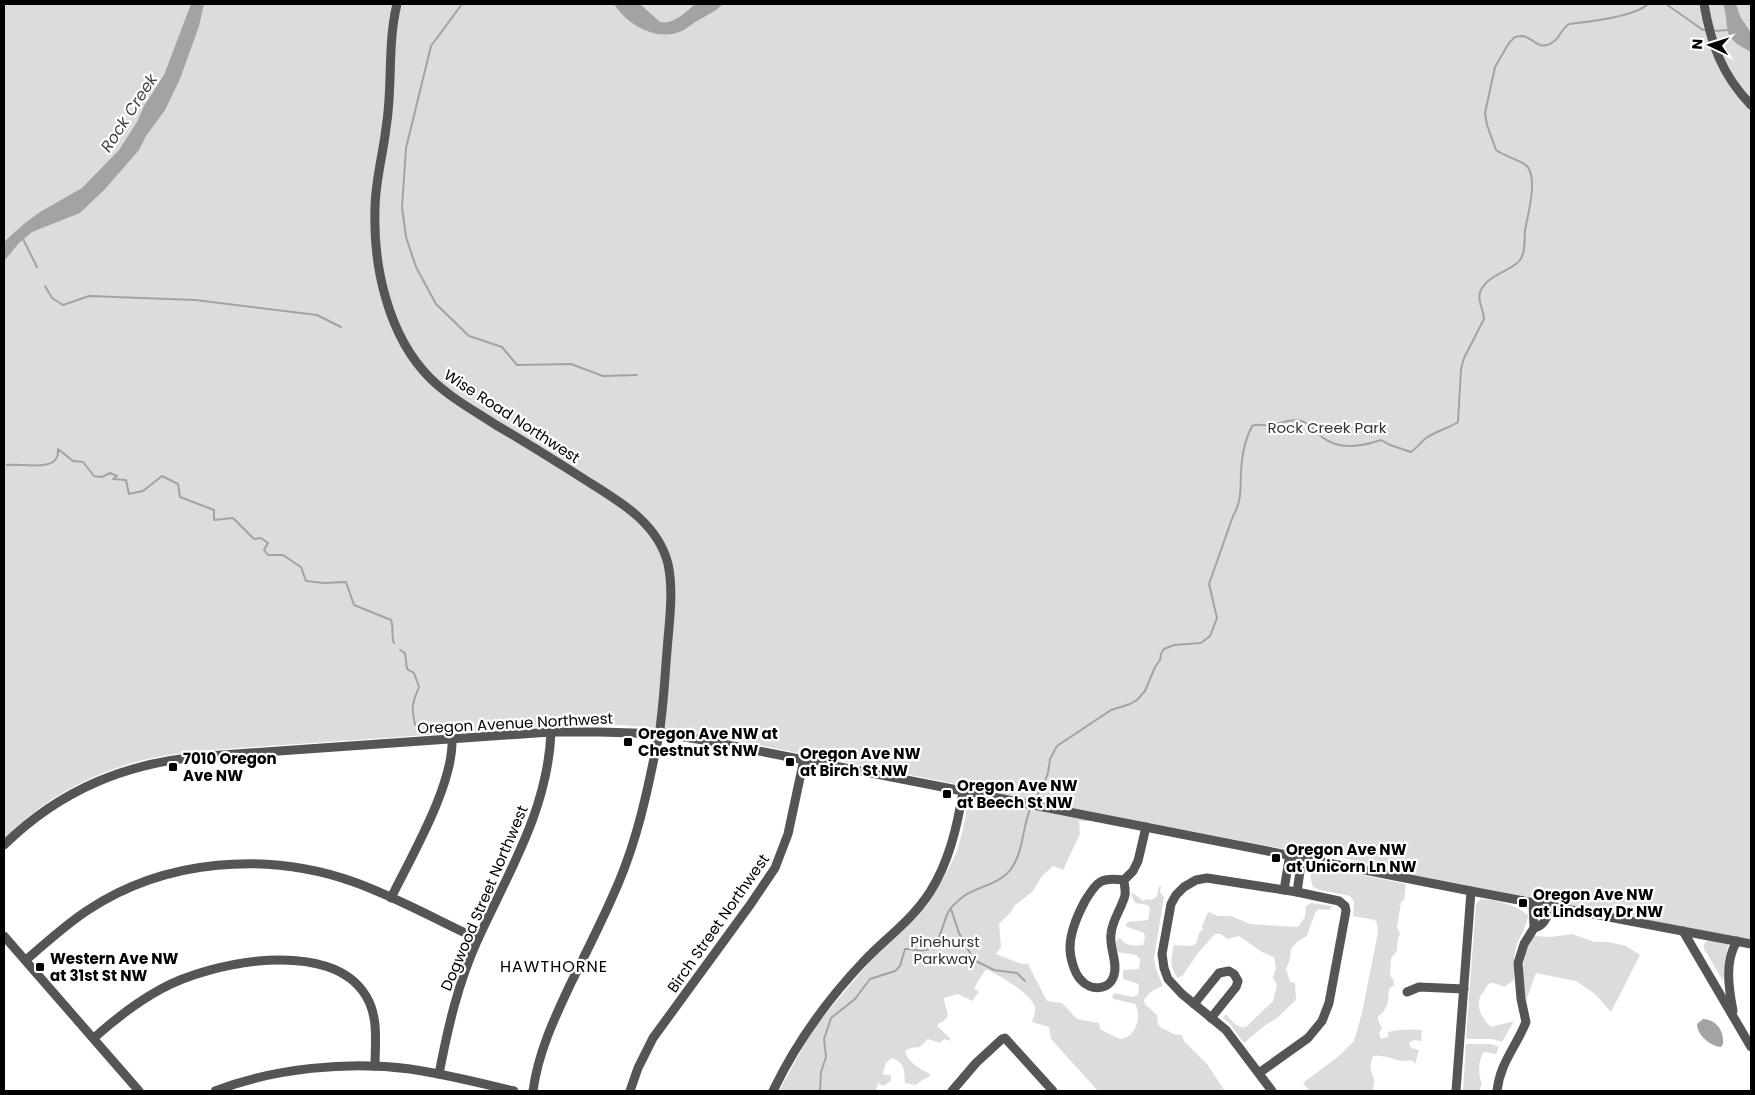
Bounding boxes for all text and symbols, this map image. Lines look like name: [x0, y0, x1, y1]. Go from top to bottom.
north arrow: [1685, 20, 1735, 70]
text: N: [1687, 38, 1707, 50]
water label: Rock Creek: [95, 69, 163, 157]
street label: Wise Road Northwest: [440, 364, 584, 468]
park label: Rock Creek Park: [1267, 417, 1387, 438]
street label: Oregon Avenue Northwest: [417, 707, 613, 739]
place label: Oregon Ave NW at Chestnut St NW: [638, 723, 778, 761]
marker: Oregon Ave NW at Chestnut St NW: [622, 736, 634, 748]
place label: Oregon Ave NW at Birch St NW: [800, 743, 921, 781]
place label: 7010 Oregon Ave NW: [183, 748, 277, 786]
marker: Oregon Ave NW at Birch St NW: [784, 756, 796, 768]
marker: 7010 Oregon Ave NW: [167, 761, 179, 773]
place label: Oregon Ave NW at Beech St NW: [957, 775, 1078, 813]
marker: Oregon Ave NW at Beech St NW: [941, 788, 953, 800]
street label: Dogwood Street Northwest: [435, 802, 533, 994]
place label: Oregon Ave NW at Unicorn Ln NW: [1286, 839, 1417, 877]
street label: Birch Street Northwest: [662, 849, 774, 997]
marker: Oregon Ave NW at Unicorn Ln NW: [1270, 852, 1282, 864]
place label: Oregon Ave NW at Lindsay Dr NW: [1533, 884, 1663, 922]
marker: Oregon Ave NW at Lindsay Dr NW: [1517, 897, 1529, 909]
park label: Pinehurst Parkway: [910, 931, 980, 969]
place label: Western Ave NW at 31st St NW: [50, 948, 179, 986]
district label: HAWTHORNE: [500, 955, 608, 978]
marker: Western Ave NW at 31st St NW: [34, 961, 46, 973]

